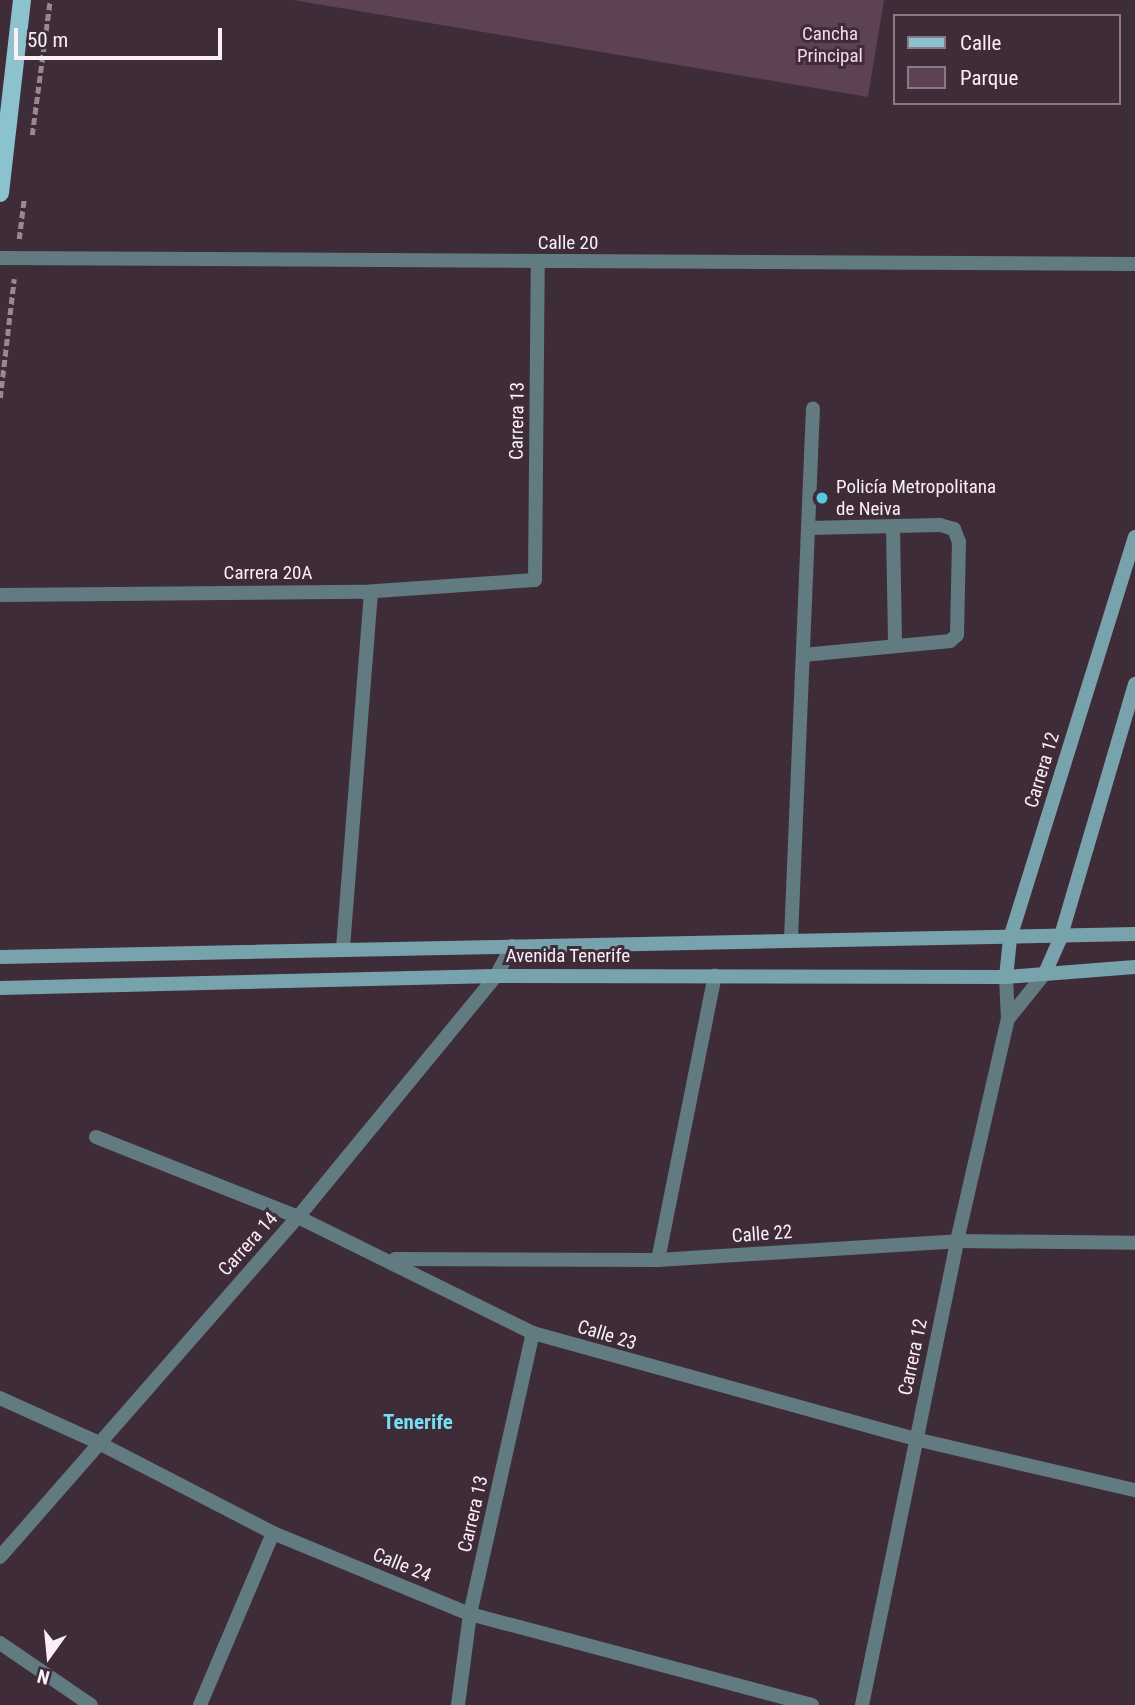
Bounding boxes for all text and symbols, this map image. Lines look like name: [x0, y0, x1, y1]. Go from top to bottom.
scale bar: [18, 14, 226, 58]
legend: [894, 14, 1121, 105]
park label: Cancha Principal: [797, 23, 863, 67]
text: 50 m: [27, 28, 68, 52]
text: Calle: [960, 31, 1001, 55]
text: Parque: [960, 66, 1018, 90]
street label: Calle 20: [538, 232, 598, 254]
street label: Carrera 13: [505, 382, 529, 460]
place label: Policía Metropolitana de Neiva: [836, 476, 996, 520]
marker: Policía Metropolitana de Neiva: [814, 490, 830, 506]
street label: Carrera 20A: [224, 562, 312, 584]
street label: Carrera 12: [1020, 729, 1064, 811]
street label: Avenida Tenerife: [506, 945, 630, 967]
street label: Carrera 14: [213, 1207, 283, 1281]
street label: Calle 22: [731, 1221, 793, 1247]
street label: Calle 23: [575, 1315, 639, 1355]
street label: Carrera 12: [894, 1317, 932, 1397]
district label: Tenerife: [383, 1409, 453, 1435]
street label: Carrera 13: [453, 1474, 493, 1554]
street label: Calle 24: [370, 1543, 434, 1587]
north arrow: [14, 1621, 84, 1691]
text: N: [35, 1664, 52, 1689]

